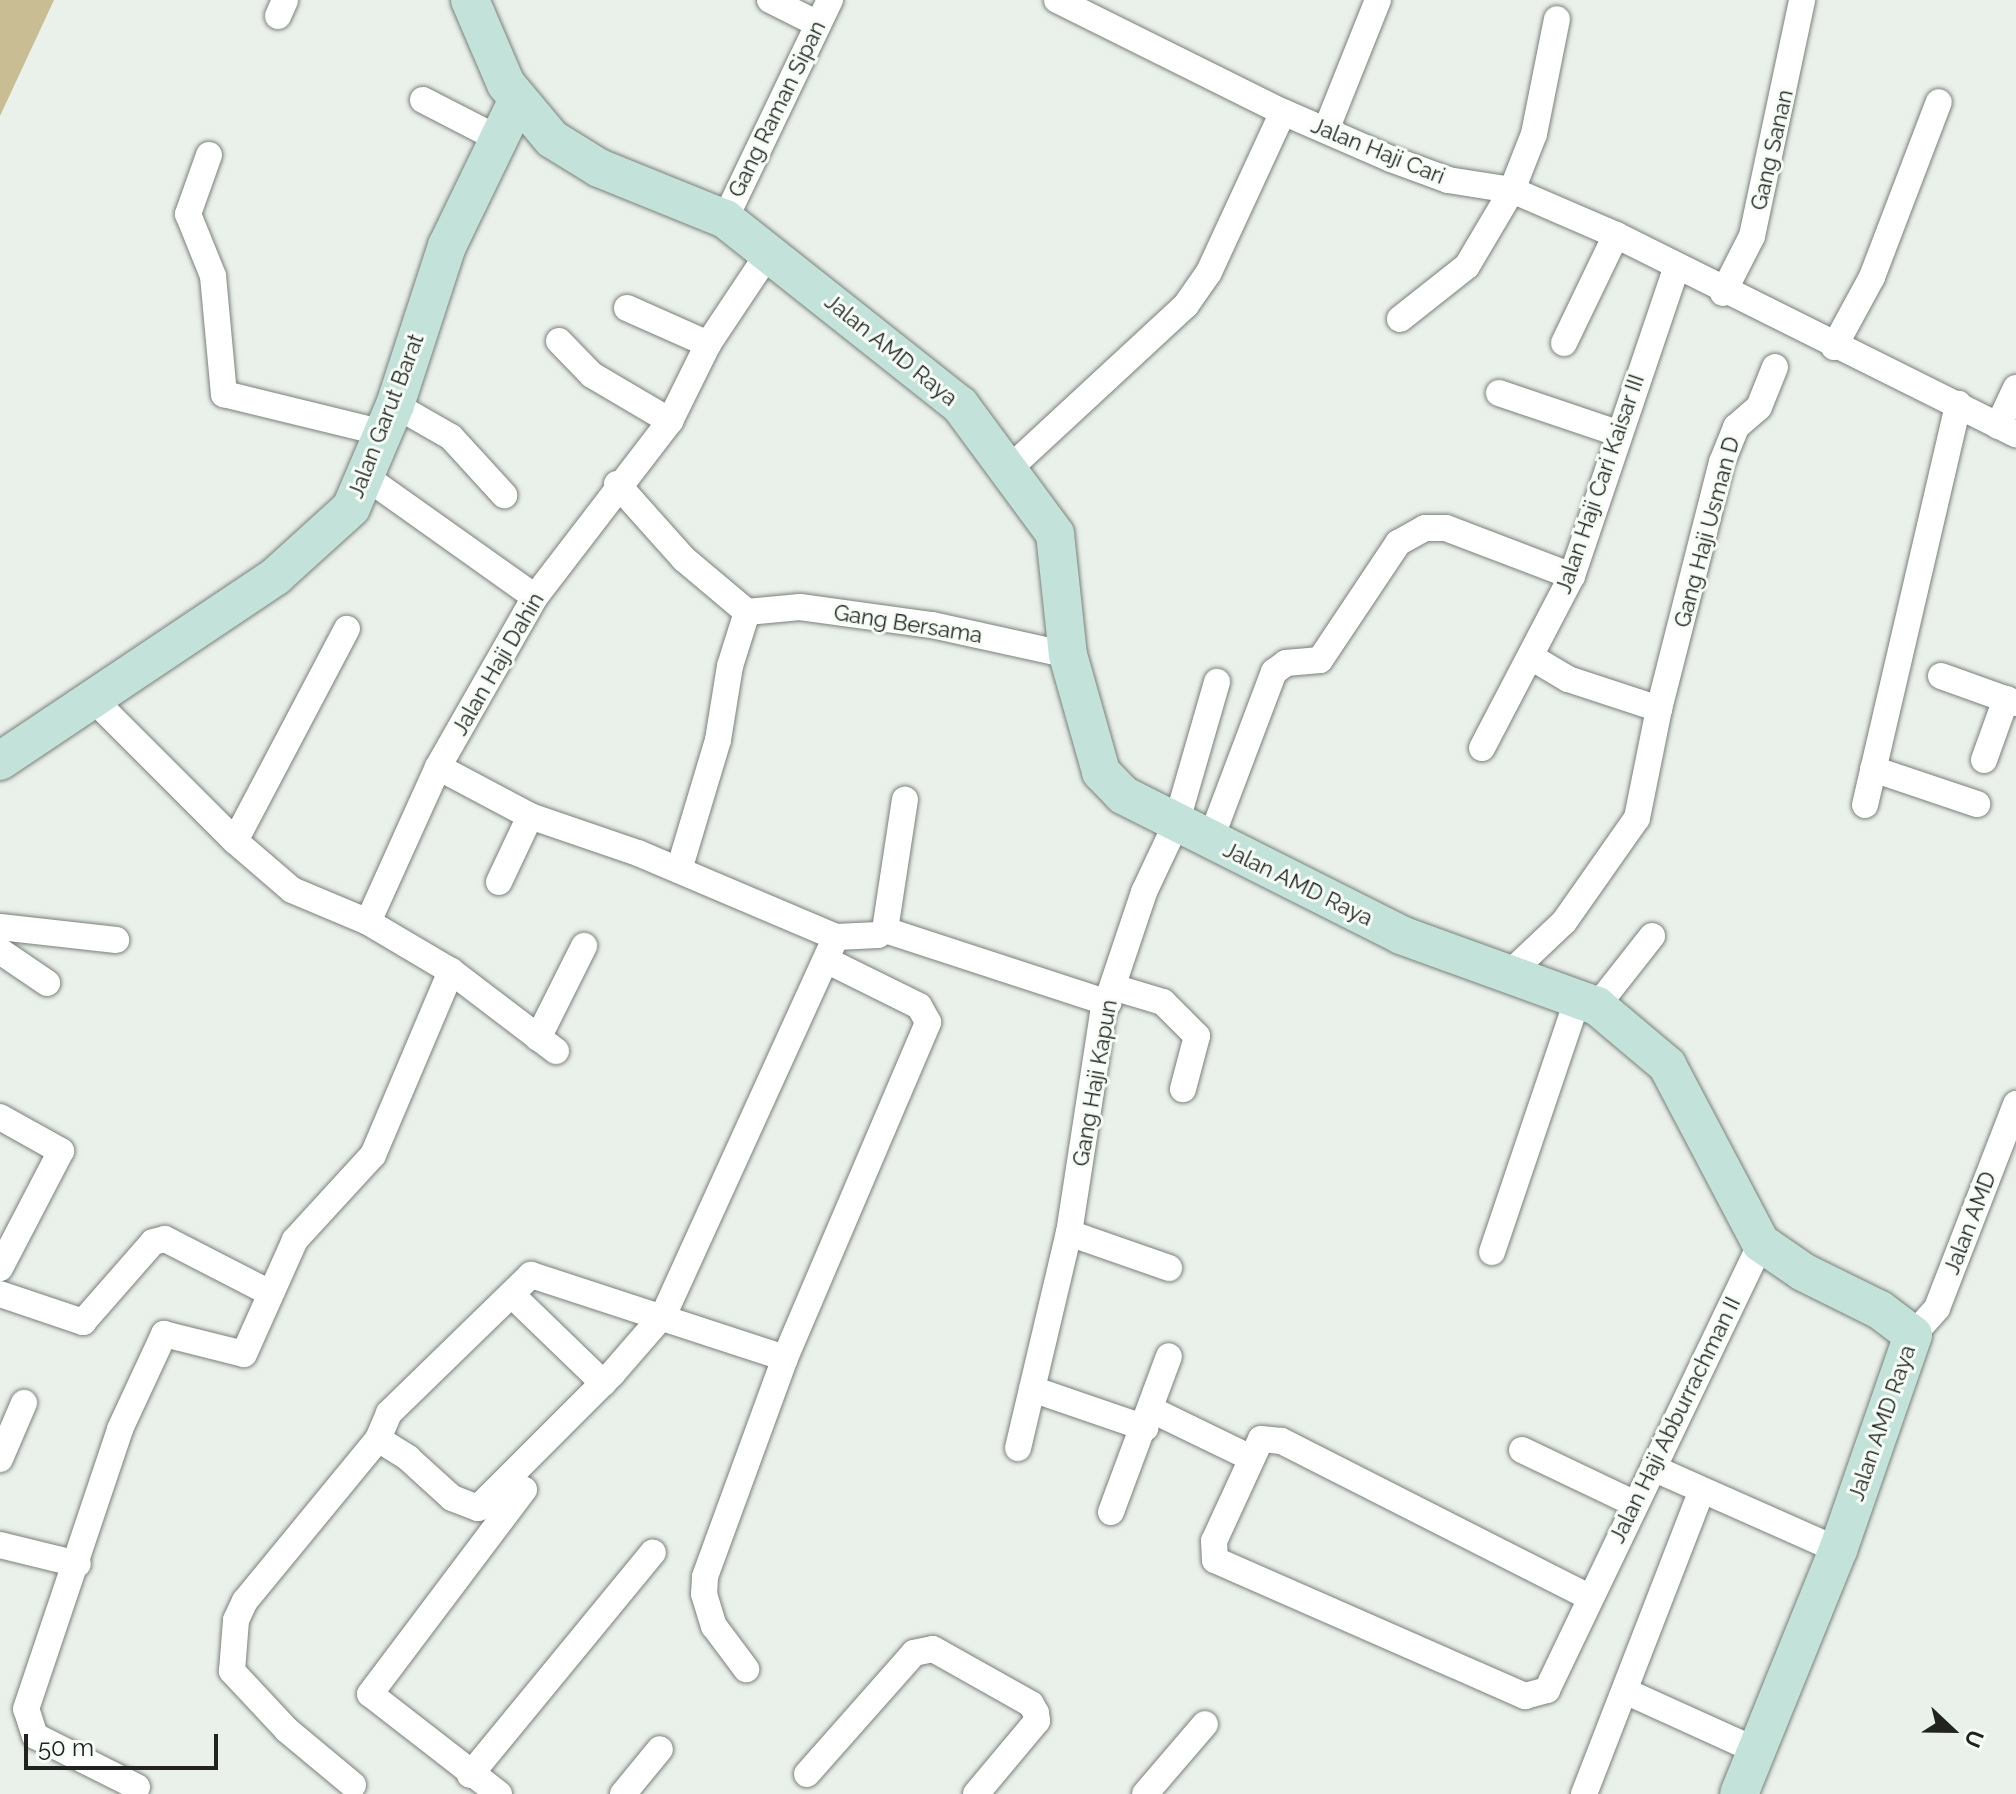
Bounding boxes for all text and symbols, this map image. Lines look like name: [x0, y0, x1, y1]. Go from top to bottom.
street label: Gang Raman Sipan: [723, 16, 831, 202]
street label: Gang Sanan: [1745, 87, 1799, 213]
street label: Jalan Haji Cari: [1307, 112, 1449, 190]
street label: Jalan AMD Raya: [819, 288, 963, 412]
street label: Jalan Garut Barat: [343, 330, 429, 502]
street label: Jalan Haji Cari Kaisar III: [1550, 371, 1650, 597]
street label: Gang Haji Usman D: [1669, 434, 1745, 630]
street label: Jalan Haji Dahin: [446, 588, 550, 740]
street label: Gang Bersama: [832, 599, 984, 649]
street label: Jalan AMD Raya: [1219, 836, 1377, 932]
street label: Gang Haji Kapun: [1067, 998, 1123, 1168]
street label: Jalan AMD: [1938, 1168, 2002, 1278]
street label: Jalan Haji Abburrachman II: [1604, 1292, 1746, 1548]
street label: Jalan AMD Raya: [1843, 1341, 1921, 1505]
north arrow: [1912, 1690, 1992, 1770]
scale bar: [28, 1718, 222, 1768]
text: U: [1959, 1726, 1989, 1752]
text: 50 m: [38, 1733, 94, 1762]

